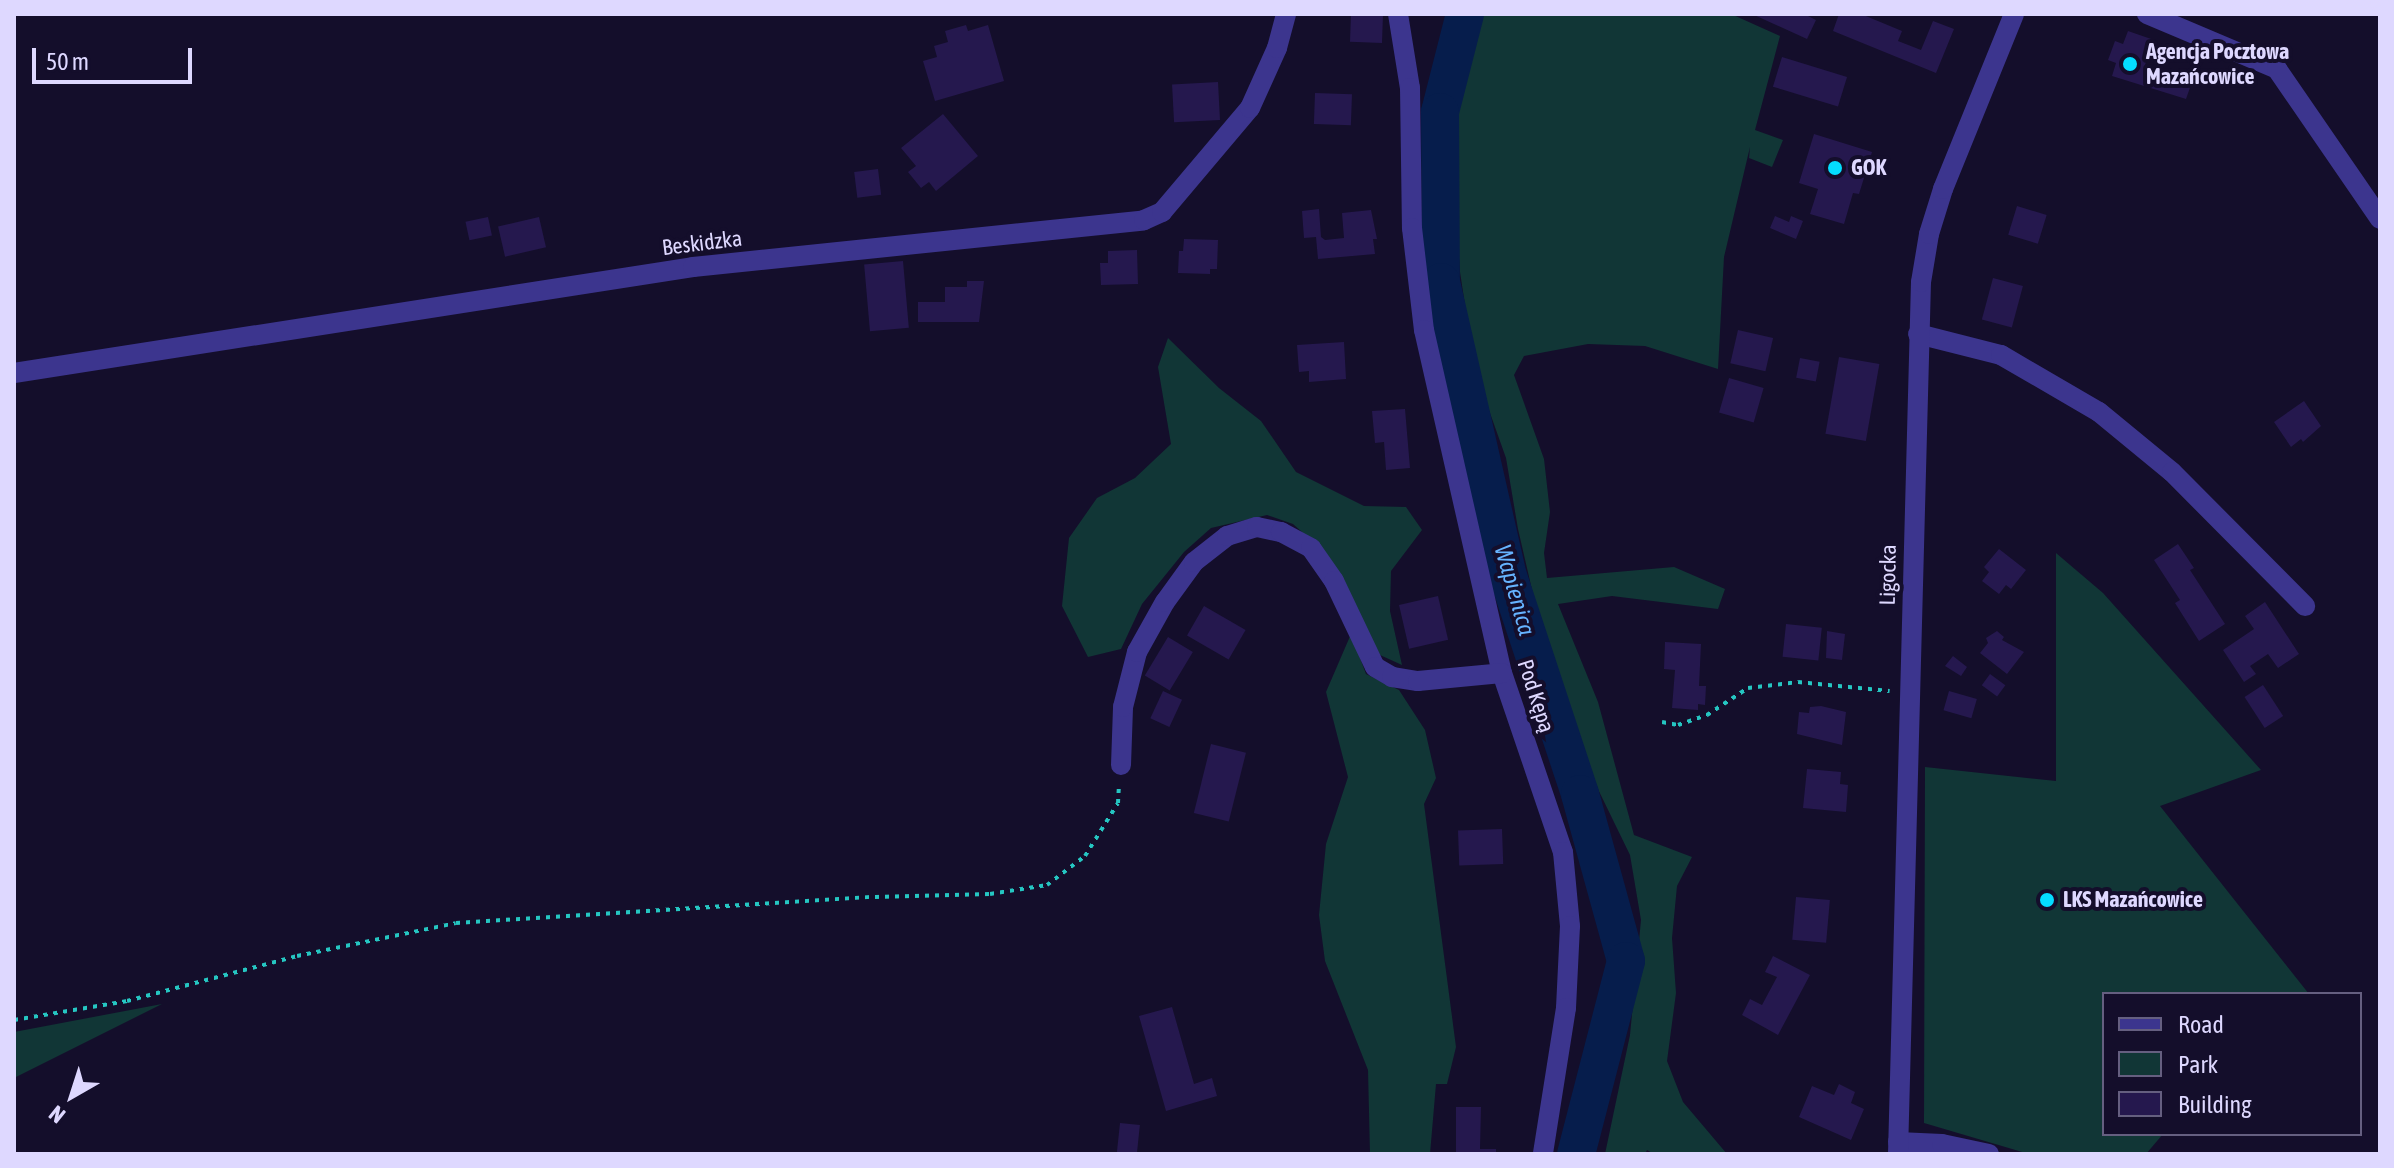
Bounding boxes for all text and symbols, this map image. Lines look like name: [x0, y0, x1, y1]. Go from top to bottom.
scale bar: [36, 32, 196, 82]
place label: Agencja Pocztowa Mazańcowice: [2146, 38, 2289, 90]
text: 50 m: [46, 48, 89, 75]
marker: Agencja Pocztowa Mazańcowice: [2121, 55, 2139, 73]
place label: GOK: [1851, 155, 1886, 181]
marker: GOK: [1826, 159, 1844, 177]
street label: Beskidzka: [660, 225, 744, 261]
water label: Wapienica: [1488, 541, 1542, 639]
street label: Ligocka: [1874, 544, 1902, 606]
street label: Pod Kępą: [1512, 656, 1560, 736]
place label: LKS Mazańcowice: [2063, 887, 2203, 913]
marker: LKS Mazańcowice: [2038, 891, 2056, 909]
legend: [2102, 992, 2362, 1136]
text: Road: [2178, 1011, 2224, 1038]
text: Park: [2178, 1051, 2218, 1078]
north arrow: [32, 1056, 112, 1136]
text: Building: [2178, 1091, 2251, 1118]
text: N: [44, 1100, 70, 1129]

